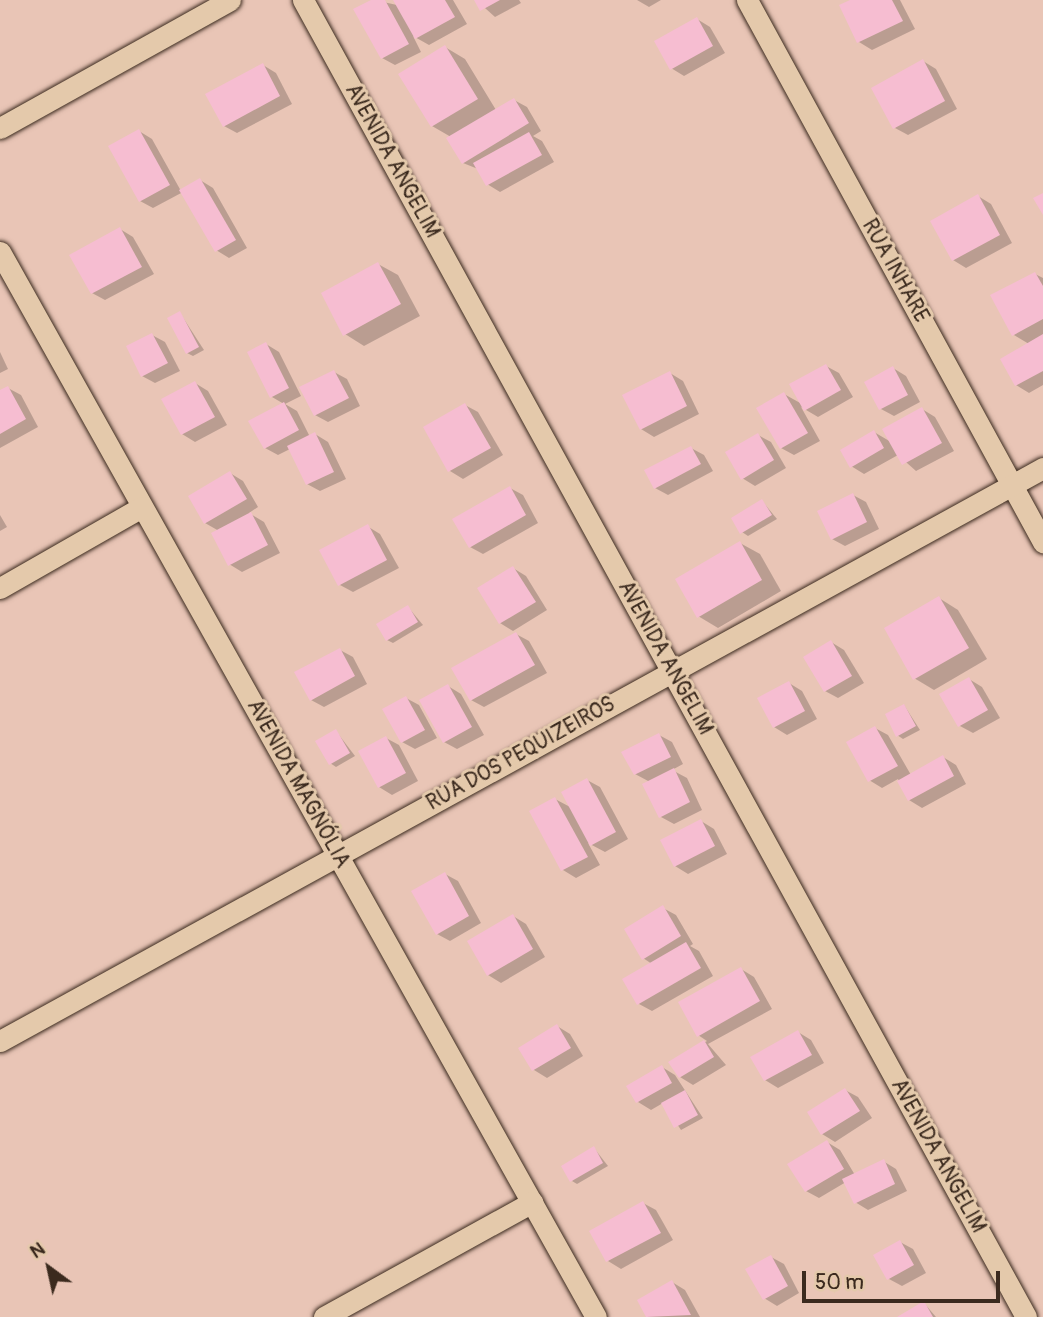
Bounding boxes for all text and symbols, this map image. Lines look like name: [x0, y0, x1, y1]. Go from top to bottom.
street label: AVENIDA ANGELIM: [339, 80, 445, 242]
street label: RUA INHARE: [856, 215, 934, 327]
street label: AVENIDA ANGELIM: [612, 577, 718, 739]
street label: RUA DOS PEQUIZEIROS: [422, 692, 620, 816]
street label: AVENIDA MAGNÓLIA: [241, 695, 355, 873]
street label: AVENIDA ANGELIM: [885, 1075, 991, 1237]
north arrow: [14, 1233, 84, 1303]
text: N: [26, 1237, 49, 1264]
scale bar: [805, 1258, 1003, 1302]
text: 50 m: [815, 1269, 864, 1296]

